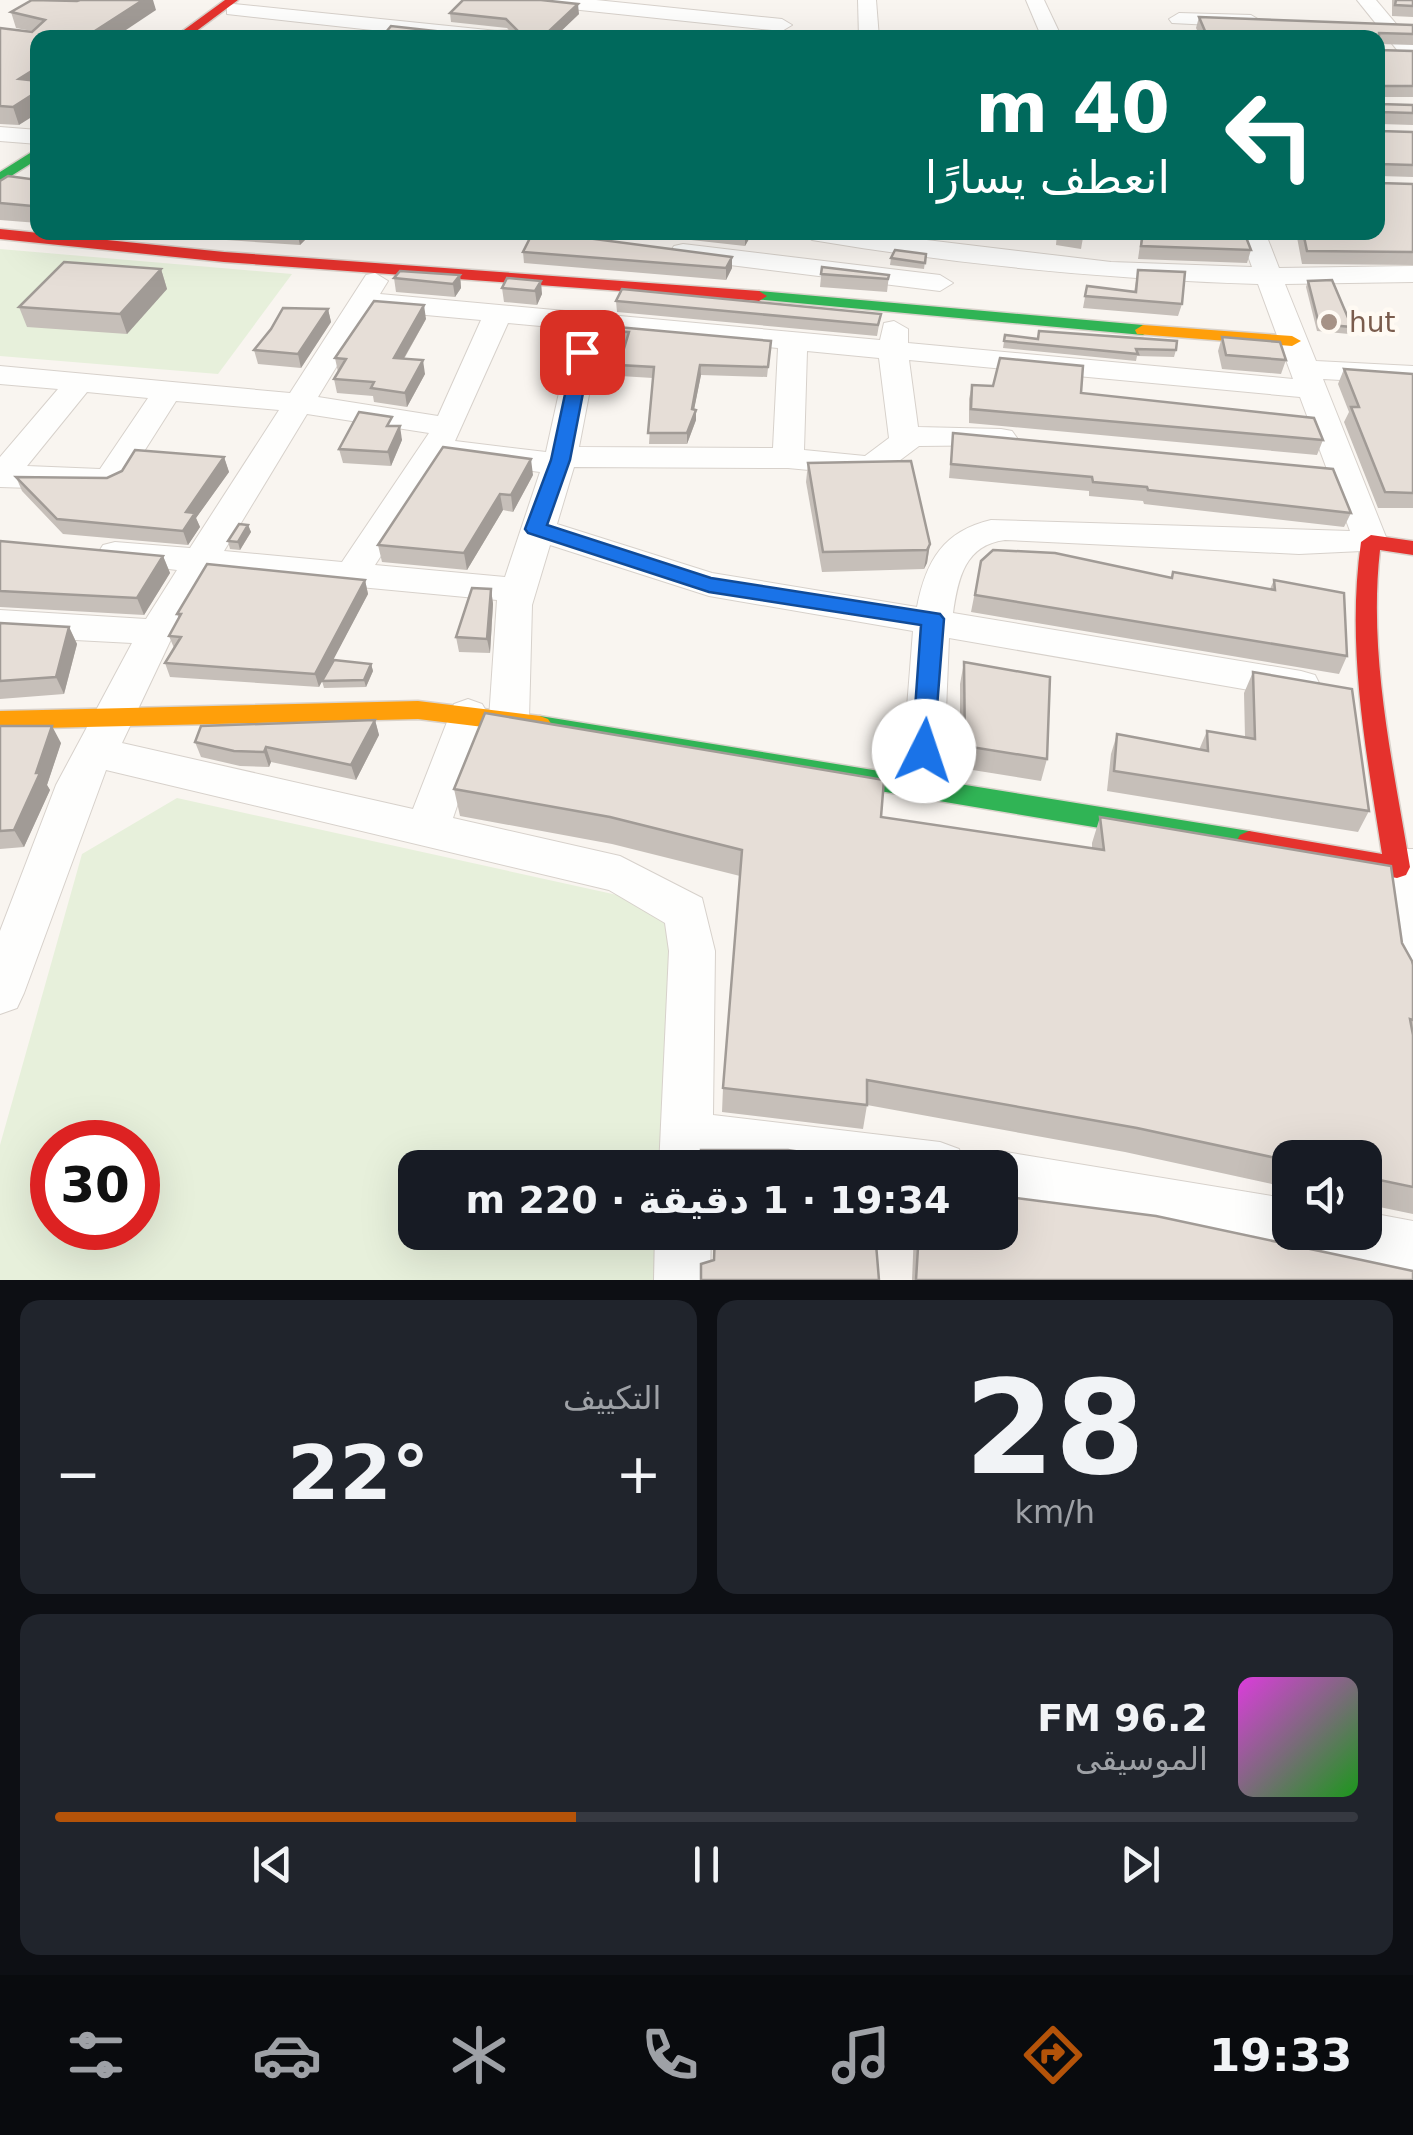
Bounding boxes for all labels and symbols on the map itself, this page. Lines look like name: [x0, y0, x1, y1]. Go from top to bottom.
place label: hut: [1349, 306, 1395, 339]
pin: [540, 310, 625, 395]
marker: hut: [1318, 311, 1340, 333]
position arrow: [872, 699, 976, 803]
speed limit sign: 30: [30, 1120, 160, 1250]

